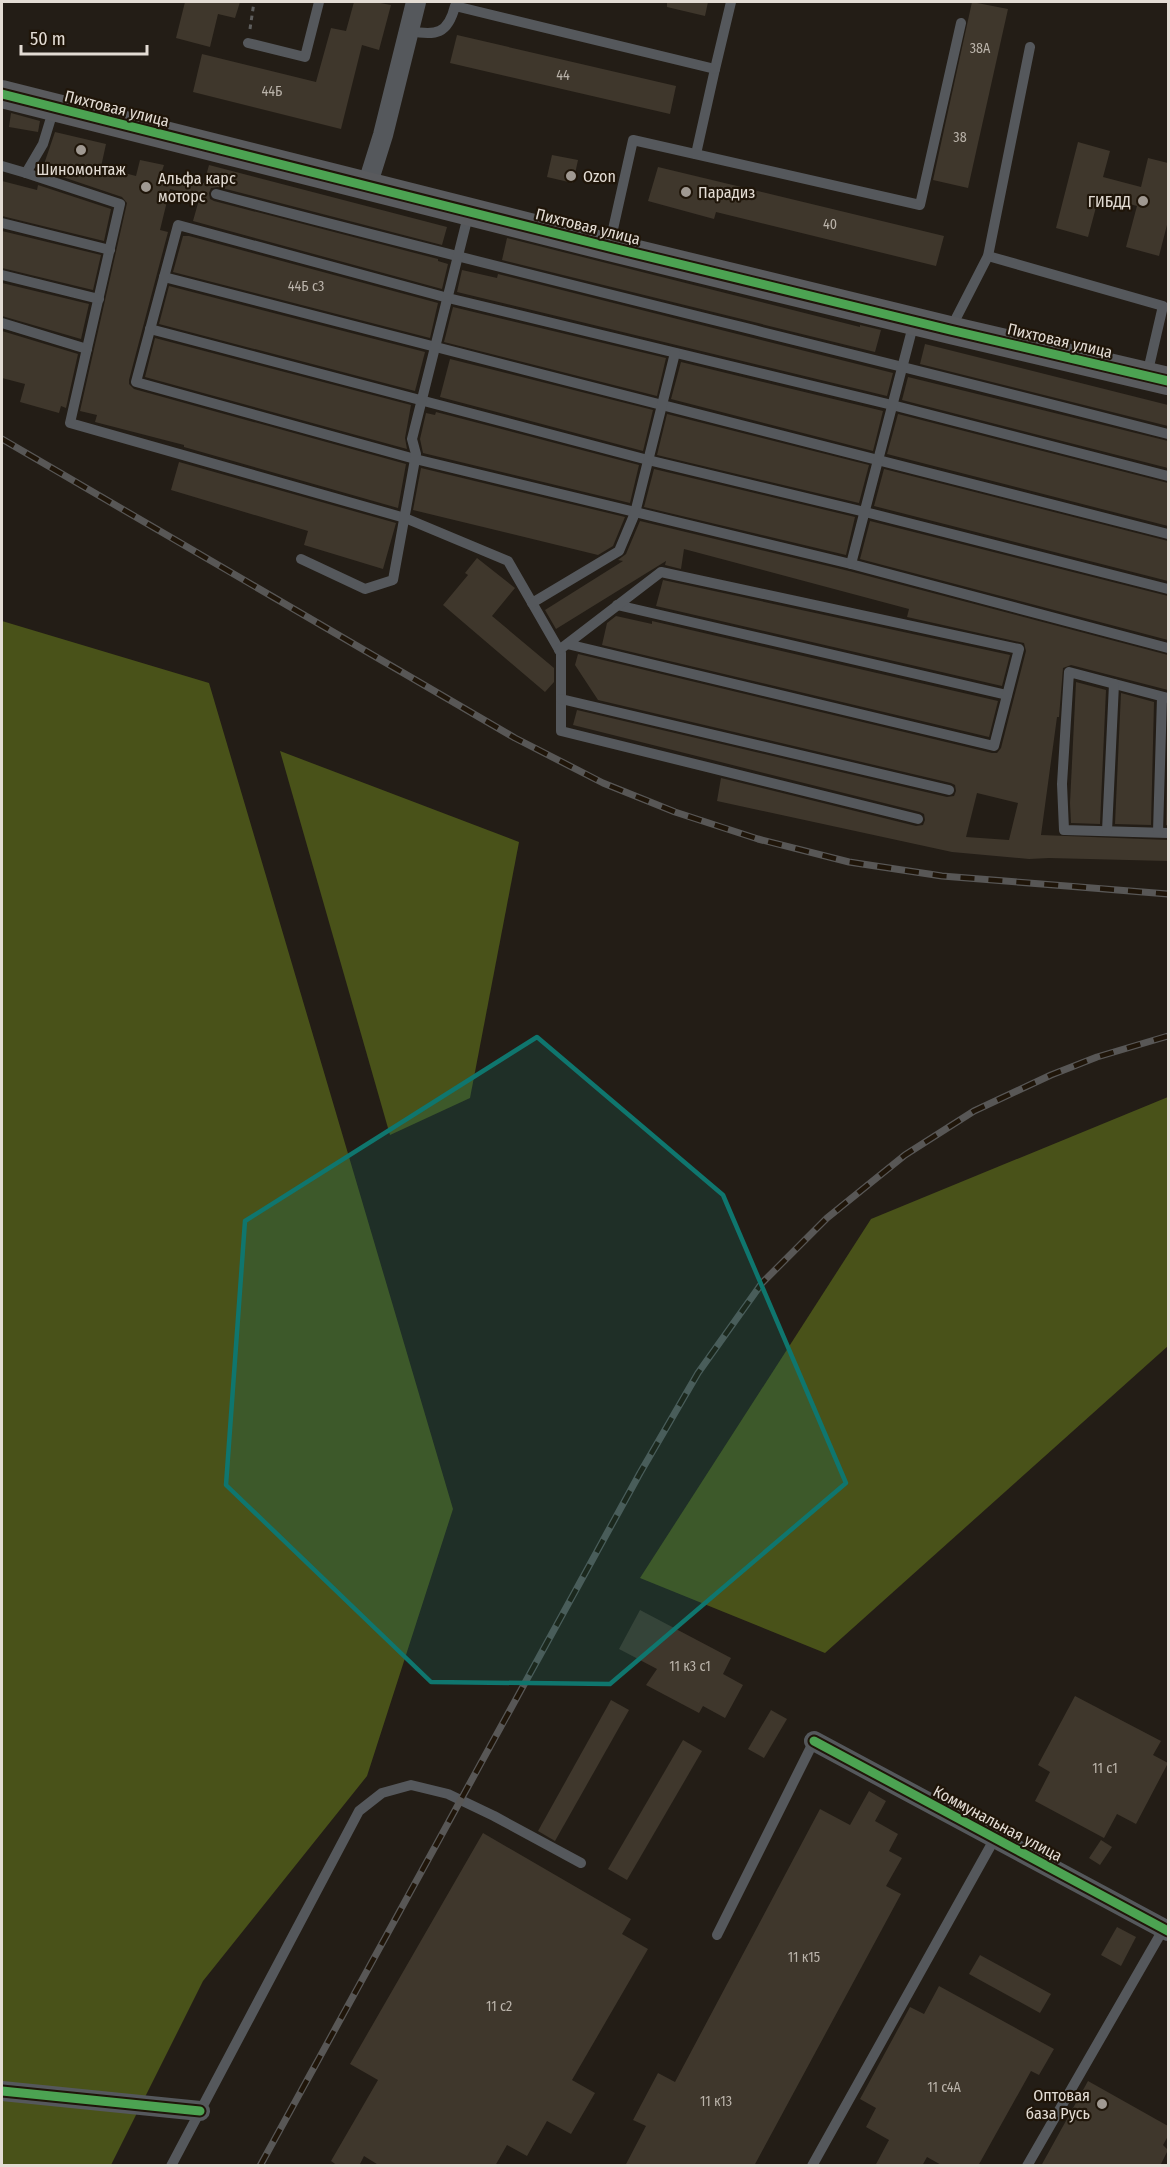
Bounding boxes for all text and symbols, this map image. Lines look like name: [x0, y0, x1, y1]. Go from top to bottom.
scale bar: [21, 18, 147, 56]
text: 50 m: [30, 28, 66, 50]
house number: 38А: [970, 40, 991, 57]
house number: 44: [556, 67, 570, 84]
house number: 44Б: [262, 83, 282, 100]
street label: Пихтовая улица: [63, 86, 171, 131]
house number: 38: [953, 129, 967, 146]
marker: Шиномонтаж: [74, 143, 88, 157]
place label: Шиномонтаж: [36, 160, 126, 179]
place label: Ozon: [583, 167, 616, 186]
place label: Альфа карс моторс: [158, 169, 236, 206]
marker: Ozon: [564, 169, 578, 183]
marker: Альфа карс моторс: [139, 180, 153, 194]
place label: Парадиз: [698, 183, 755, 202]
marker: Парадиз: [679, 185, 693, 199]
place label: ГИБДД: [1088, 192, 1131, 211]
marker: ГИБДД: [1136, 194, 1150, 208]
street label: Пихтовая улица: [534, 204, 642, 249]
house number: 40: [823, 216, 837, 233]
house number: 44Б с3: [288, 278, 324, 295]
street label: Пихтовая улица: [1005, 319, 1114, 362]
house number: 11 к3 с1: [669, 1658, 711, 1675]
house number: 11 с1: [1092, 1760, 1118, 1777]
street label: Коммунальная улица: [930, 1781, 1066, 1866]
house number: 11 к15: [788, 1949, 820, 1966]
house number: 11 с2: [486, 1998, 512, 2015]
house number: 11 с4А: [927, 2079, 961, 2096]
place label: Оптовая база Русь: [1026, 2086, 1090, 2123]
house number: 11 к13: [700, 2093, 732, 2110]
marker: Оптовая база Русь: [1095, 2097, 1109, 2111]

